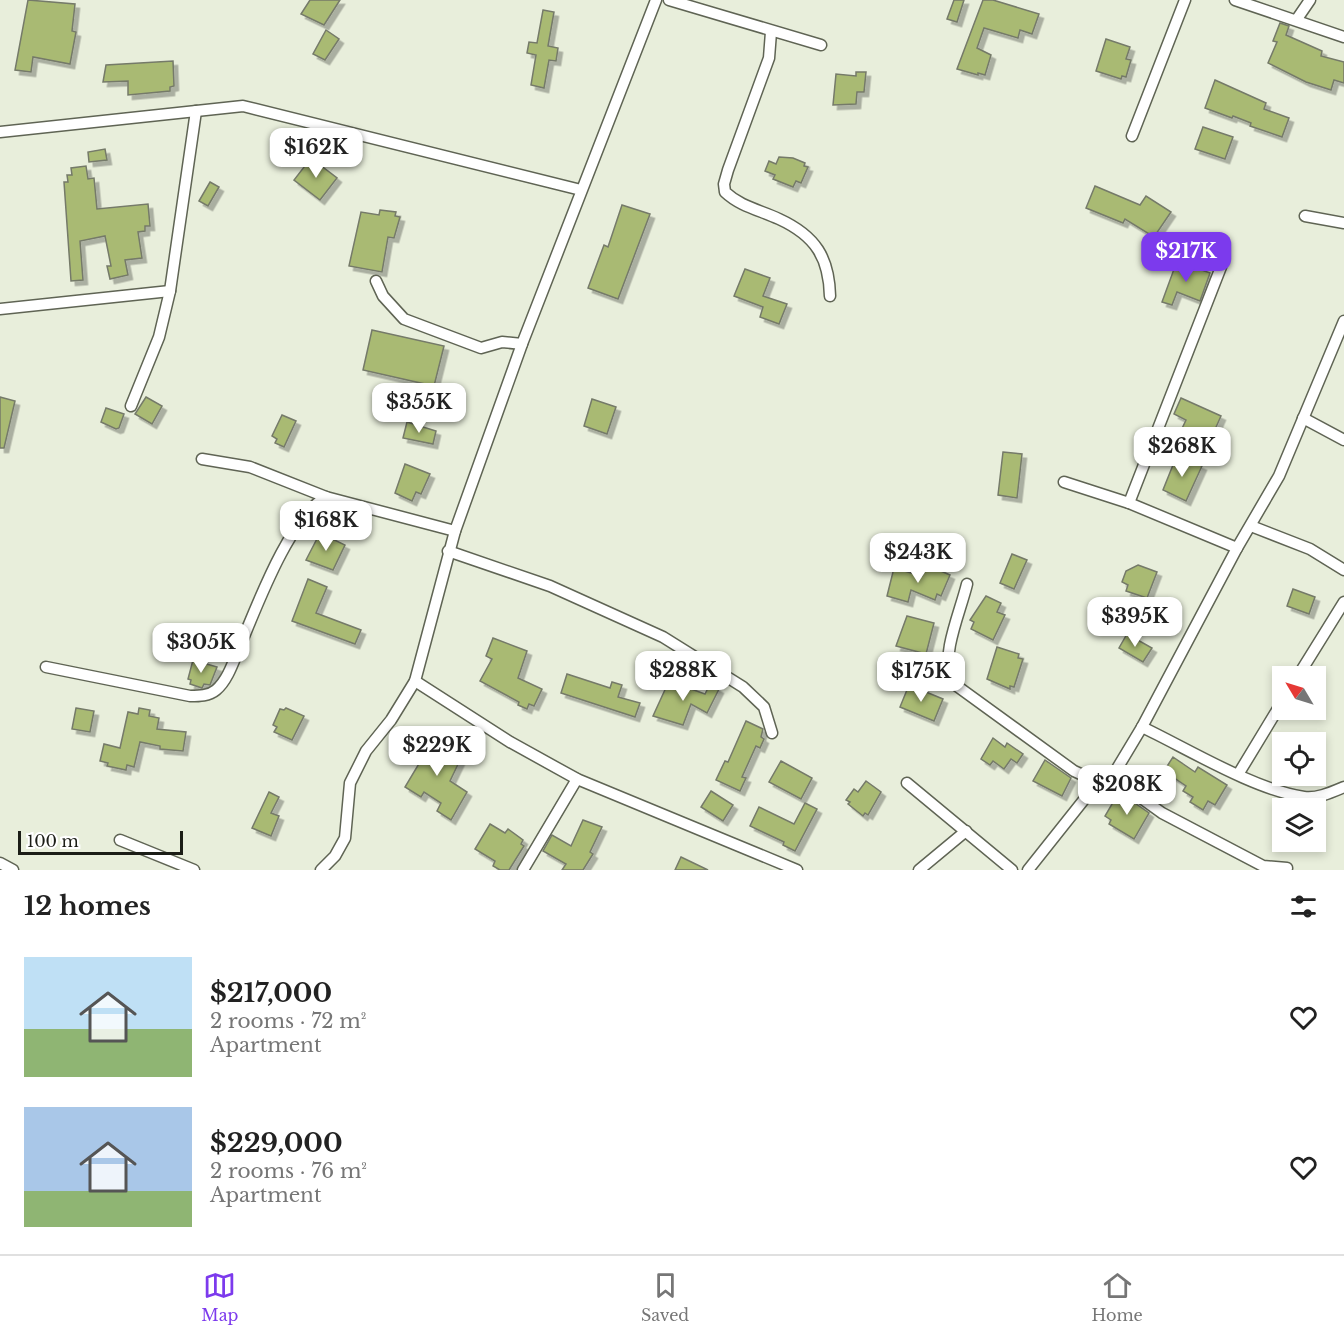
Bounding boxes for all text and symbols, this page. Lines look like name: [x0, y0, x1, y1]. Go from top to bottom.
pin: $162K: [274, 128, 358, 179]
text: $162K: [284, 135, 348, 159]
pin: $217K: [1144, 232, 1228, 283]
text: $217K: [1155, 239, 1217, 263]
pin: $355K: [377, 383, 461, 434]
text: $355K: [386, 390, 452, 414]
pin: $268K: [1140, 427, 1224, 478]
text: $268K: [1148, 434, 1216, 458]
pin: $168K: [284, 501, 368, 552]
text: $168K: [294, 508, 358, 532]
pin: $243K: [876, 533, 960, 584]
text: $243K: [884, 540, 952, 564]
pin: $395K: [1093, 597, 1177, 648]
text: $395K: [1101, 604, 1169, 628]
pin: $305K: [159, 623, 243, 674]
text: $305K: [166, 630, 236, 654]
pin: $288K: [641, 651, 725, 702]
pin: $175K: [879, 652, 963, 703]
text: $288K: [649, 658, 717, 682]
text: $175K: [891, 659, 951, 683]
north arrow: [1272, 666, 1326, 720]
map controls: [1272, 666, 1326, 852]
pin: $229K: [395, 726, 479, 777]
button: locate: [1272, 732, 1326, 786]
text: $229K: [403, 733, 471, 757]
pin: $208K: [1085, 765, 1169, 816]
text: $208K: [1092, 772, 1162, 796]
button: layers: [1272, 798, 1326, 852]
scale bar: [18, 828, 183, 856]
text: 100 m: [27, 831, 79, 851]
text: 12 homes: [24, 890, 151, 922]
icon: filters: [1287, 890, 1320, 923]
text: $217,000: [210, 977, 332, 1009]
icon: home: [72, 981, 144, 1053]
icon: heart: [1287, 1001, 1320, 1034]
text: 2 rooms · 72 m²: [210, 1009, 367, 1033]
text: Apartment: [210, 1033, 321, 1057]
text: $229,000: [210, 1127, 343, 1159]
icon: home: [72, 1131, 144, 1203]
icon: heart: [1287, 1151, 1320, 1184]
text: 2 rooms · 76 m²: [210, 1159, 367, 1183]
text: Apartment: [210, 1183, 321, 1207]
tab: Map: [201, 1269, 238, 1325]
tab: Saved: [641, 1269, 689, 1325]
tab: Home: [1092, 1269, 1143, 1325]

